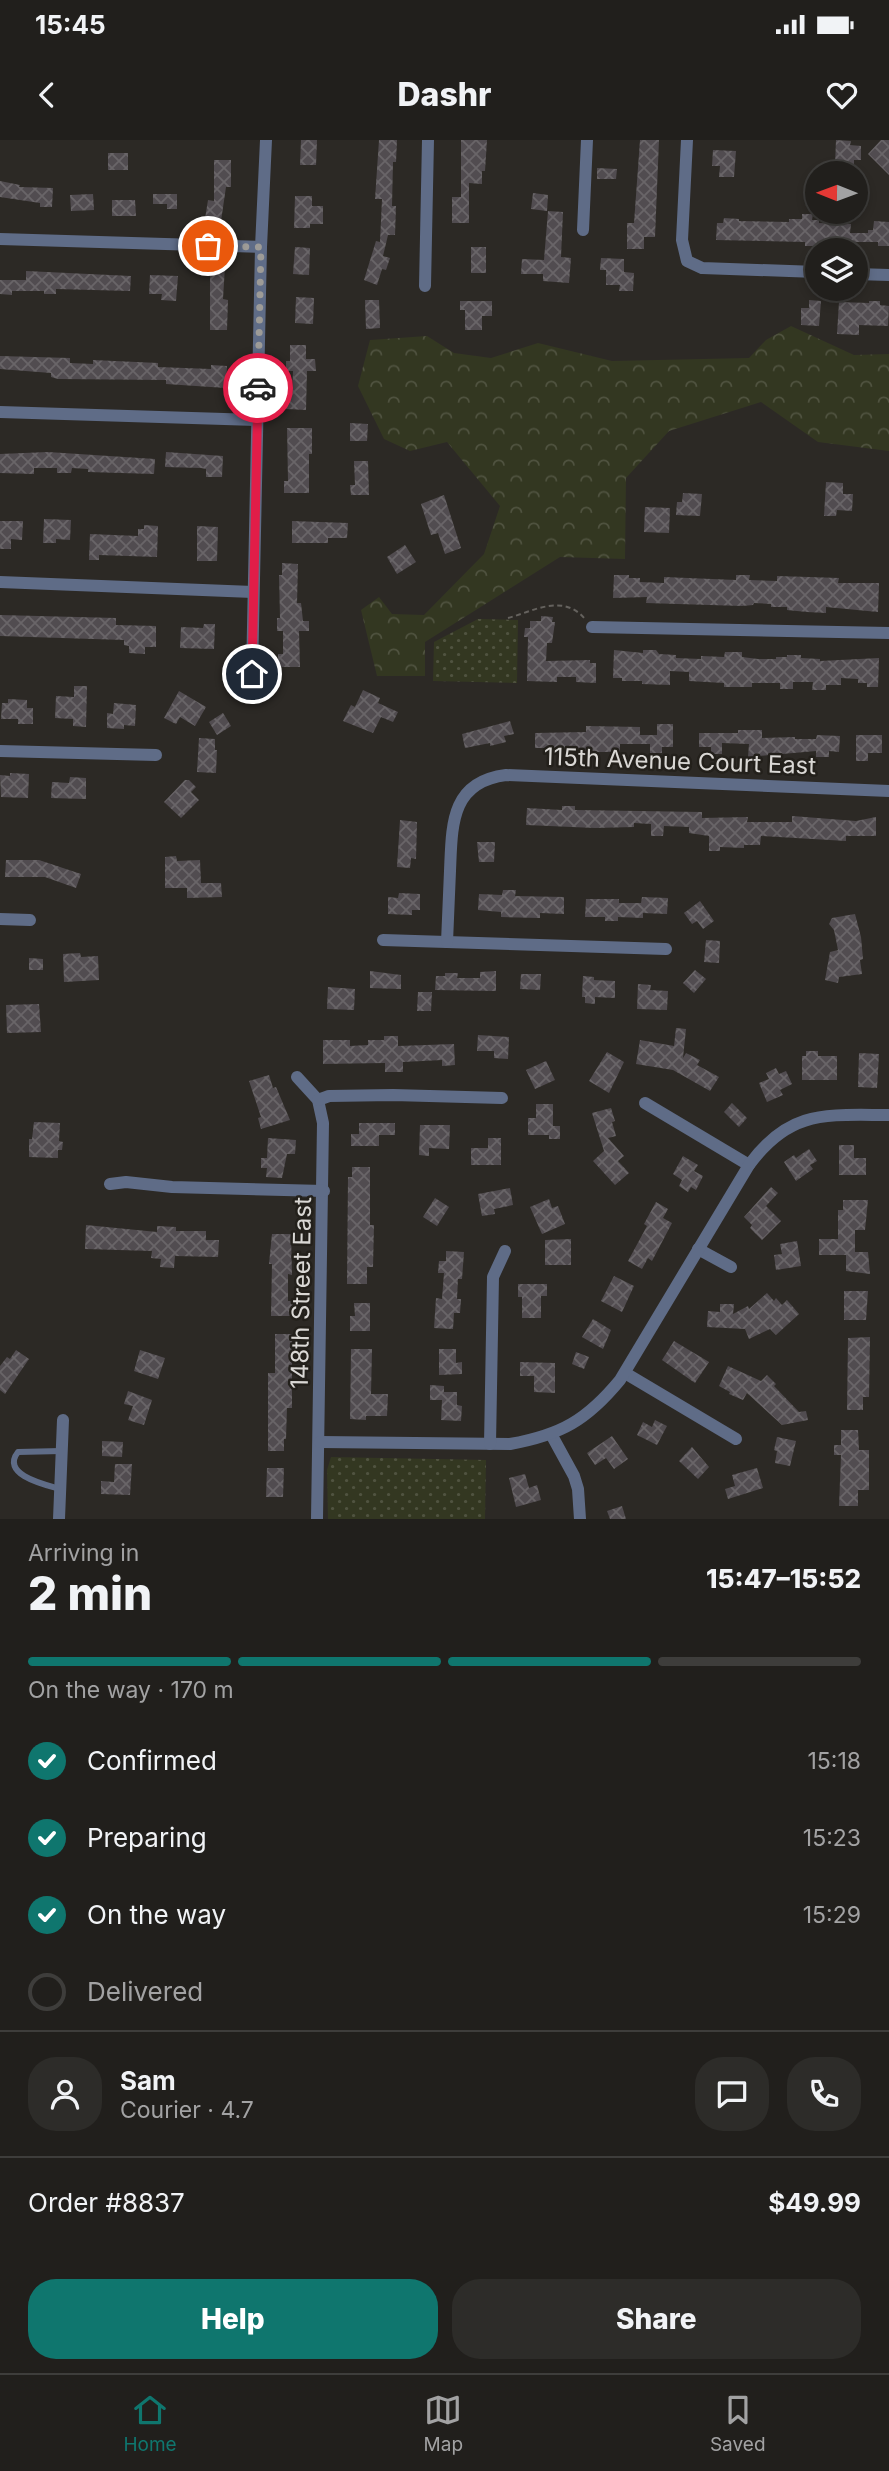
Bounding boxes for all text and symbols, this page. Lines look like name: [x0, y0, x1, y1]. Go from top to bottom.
text: 15:45: [35, 9, 106, 40]
text: Dashr: [397, 75, 492, 114]
icon: back: [28, 76, 66, 114]
icon: heart: [823, 76, 861, 114]
north arrow: [805, 161, 868, 224]
map controls: [805, 161, 868, 301]
pin: [178, 216, 238, 276]
icon: bag: [189, 227, 227, 265]
button: layers: [805, 238, 868, 301]
courier: [223, 353, 293, 423]
icon: car: [239, 369, 277, 407]
pin: [222, 644, 282, 704]
icon: home: [233, 655, 271, 693]
street label: 115th Avenue Court East: [543, 742, 817, 780]
street label: 148th Street East: [285, 1197, 317, 1389]
text: Arriving in: [28, 1539, 139, 1567]
text: 15:47–15:52: [706, 1563, 861, 1594]
text: 2 min: [28, 1565, 152, 1621]
text: On the way · 170 m: [28, 1676, 234, 1704]
icon: check: [28, 1742, 66, 1780]
text: Confirmed: [87, 1745, 217, 1776]
text: 15:18: [807, 1747, 861, 1775]
icon: check: [28, 1819, 66, 1857]
text: Preparing: [87, 1822, 207, 1853]
text: 15:23: [803, 1824, 861, 1852]
icon: check: [28, 1896, 66, 1934]
text: On the way: [87, 1899, 226, 1930]
text: 15:29: [803, 1901, 861, 1929]
text: Delivered: [87, 1976, 203, 2007]
button: person: [28, 2057, 102, 2131]
button: chat: [695, 2057, 769, 2131]
button: phone: [787, 2057, 861, 2131]
text: Sam: [120, 2065, 176, 2096]
text: Courier · 4.7: [120, 2096, 254, 2124]
text: Order #8837: [28, 2187, 185, 2218]
text: $49.99: [768, 2187, 861, 2218]
button: Help: [28, 2279, 438, 2359]
button: Share: [452, 2279, 861, 2359]
tab: Home: [123, 2391, 177, 2456]
tab: Map: [424, 2391, 463, 2456]
tab: Saved: [710, 2391, 766, 2456]

